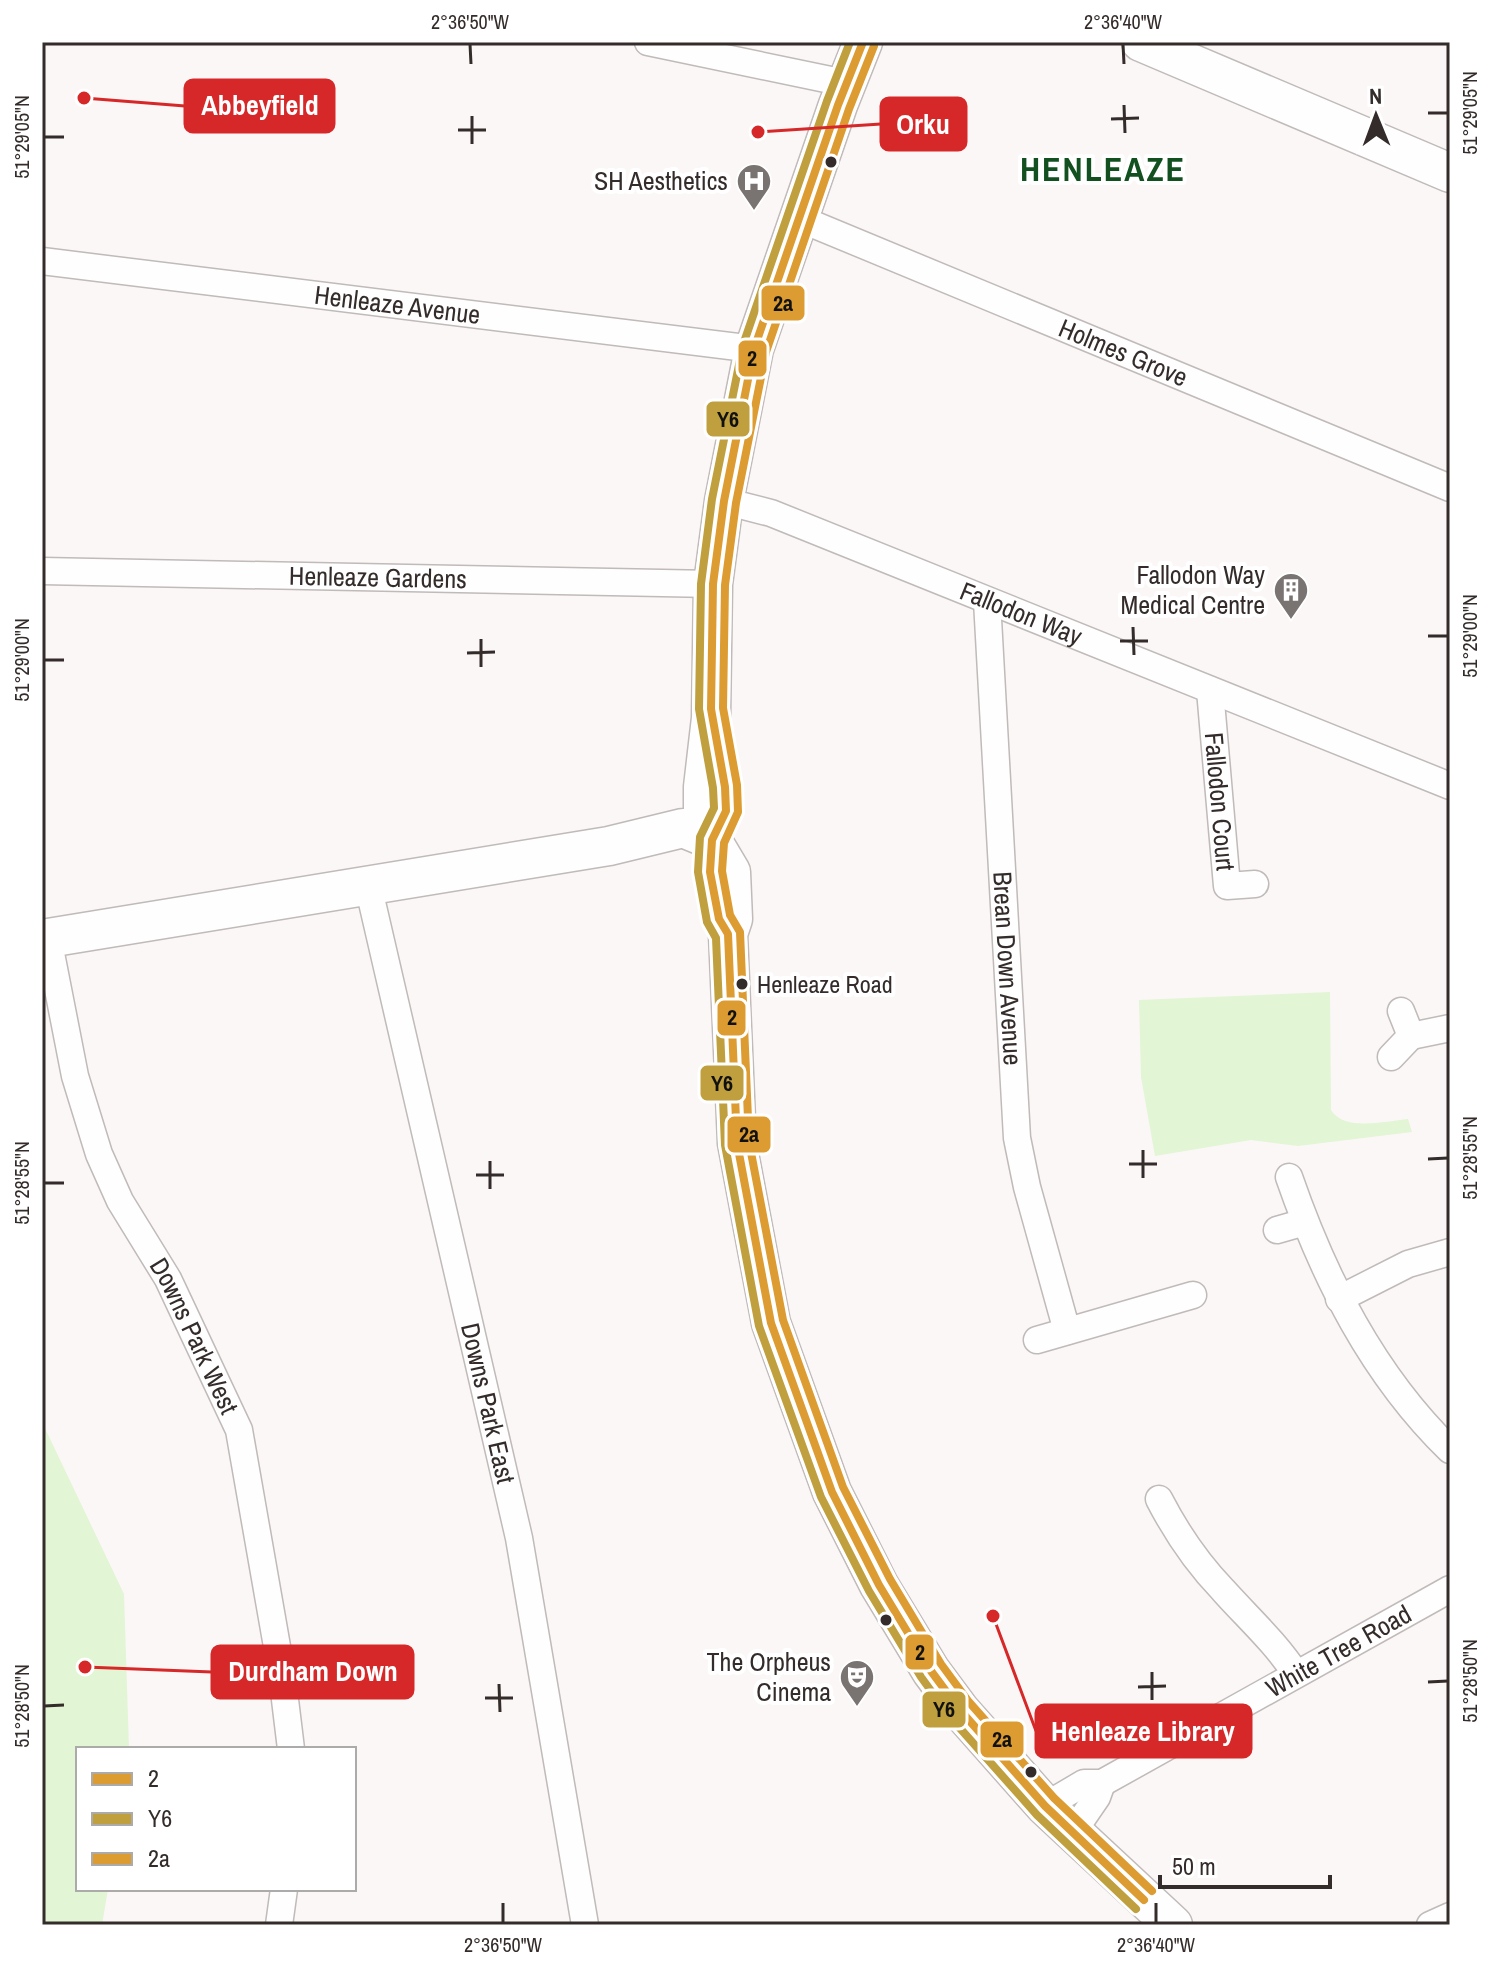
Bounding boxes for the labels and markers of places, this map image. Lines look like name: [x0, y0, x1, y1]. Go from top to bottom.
callout: Abbeyfield: [185, 80, 334, 132]
callout: Orku: [881, 98, 966, 150]
unlabelled marker: [823, 154, 839, 170]
hospital icon: SH Aesthetics: [735, 162, 773, 212]
place label: SH Aesthetics: [594, 163, 728, 198]
place label: Fallodon Way Medical Centre: [1120, 557, 1265, 622]
building icon: Fallodon Way Medical Centre: [1272, 571, 1310, 621]
place label: Henleaze Road: [757, 968, 893, 1000]
marker: Henleaze Road: [734, 976, 750, 992]
unlabelled marker: [878, 1612, 894, 1628]
place label: The Orpheus Cinema: [707, 1644, 831, 1709]
callout: Durdham Down: [212, 1646, 413, 1698]
theatre icon: The Orpheus Cinema: [838, 1658, 876, 1708]
callout: Henleaze Library: [1036, 1705, 1251, 1757]
unlabelled marker: [1023, 1764, 1039, 1780]

